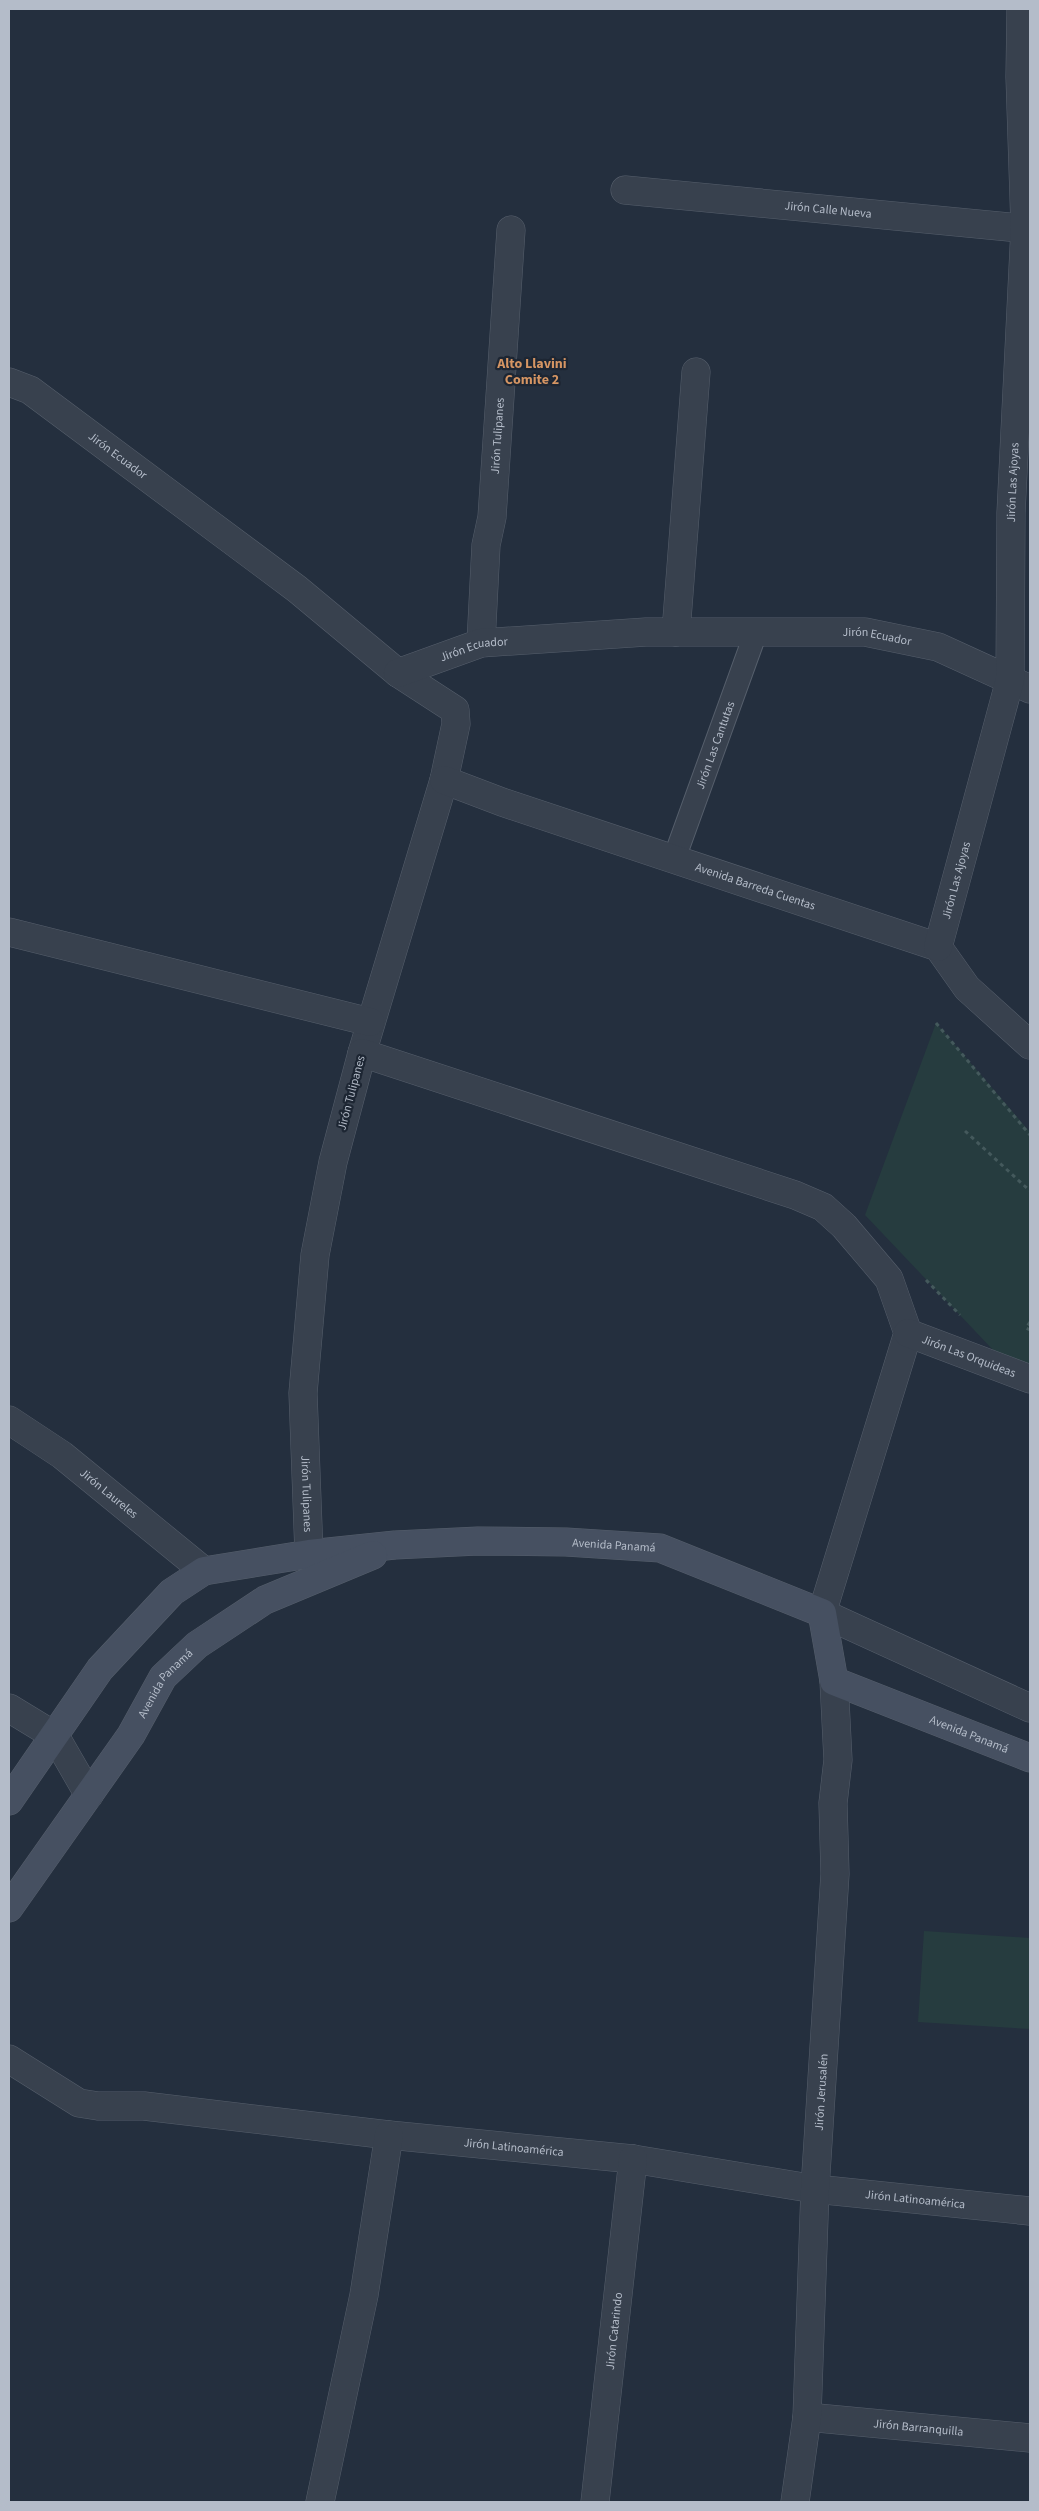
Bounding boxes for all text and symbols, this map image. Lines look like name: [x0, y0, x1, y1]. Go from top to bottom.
street label: Jirón Calle Nueva: [784, 197, 872, 223]
district label: Alto Llavini Comite 2: [496, 354, 567, 390]
street label: Jirón Tulipanes: [487, 397, 509, 475]
street label: Jirón Ecuador: [84, 428, 151, 484]
street label: Jirón Las Ajoyas: [1003, 442, 1023, 523]
street label: Jirón Ecuador: [842, 624, 914, 651]
street label: Jirón Ecuador: [438, 633, 509, 666]
street label: Jirón Las Cantutas: [692, 699, 739, 792]
street label: Jirón Las Ajoyas: [938, 840, 975, 921]
street label: Avenida Barreda Cuentas: [693, 859, 818, 915]
street label: Jirón Tulipanes: [333, 1054, 370, 1132]
street label: Jirón Las Orquideas: [919, 1331, 1018, 1382]
street label: Jirón Tulipanes: [296, 1455, 316, 1532]
street label: Jirón Laureles: [76, 1465, 141, 1523]
street label: Avenida Panamá: [572, 1534, 656, 1557]
street label: Avenida Panamá: [134, 1645, 197, 1721]
street label: Avenida Panamá: [927, 1711, 1011, 1758]
street label: Jirón Jerusalén: [811, 2053, 833, 2131]
street label: Jirón Latinoamérica: [463, 2134, 565, 2161]
street label: Jirón Latinoamérica: [864, 2186, 966, 2213]
street label: Jirón Catarindo: [602, 2292, 627, 2371]
street label: Jirón Barranquilla: [873, 2415, 964, 2441]

